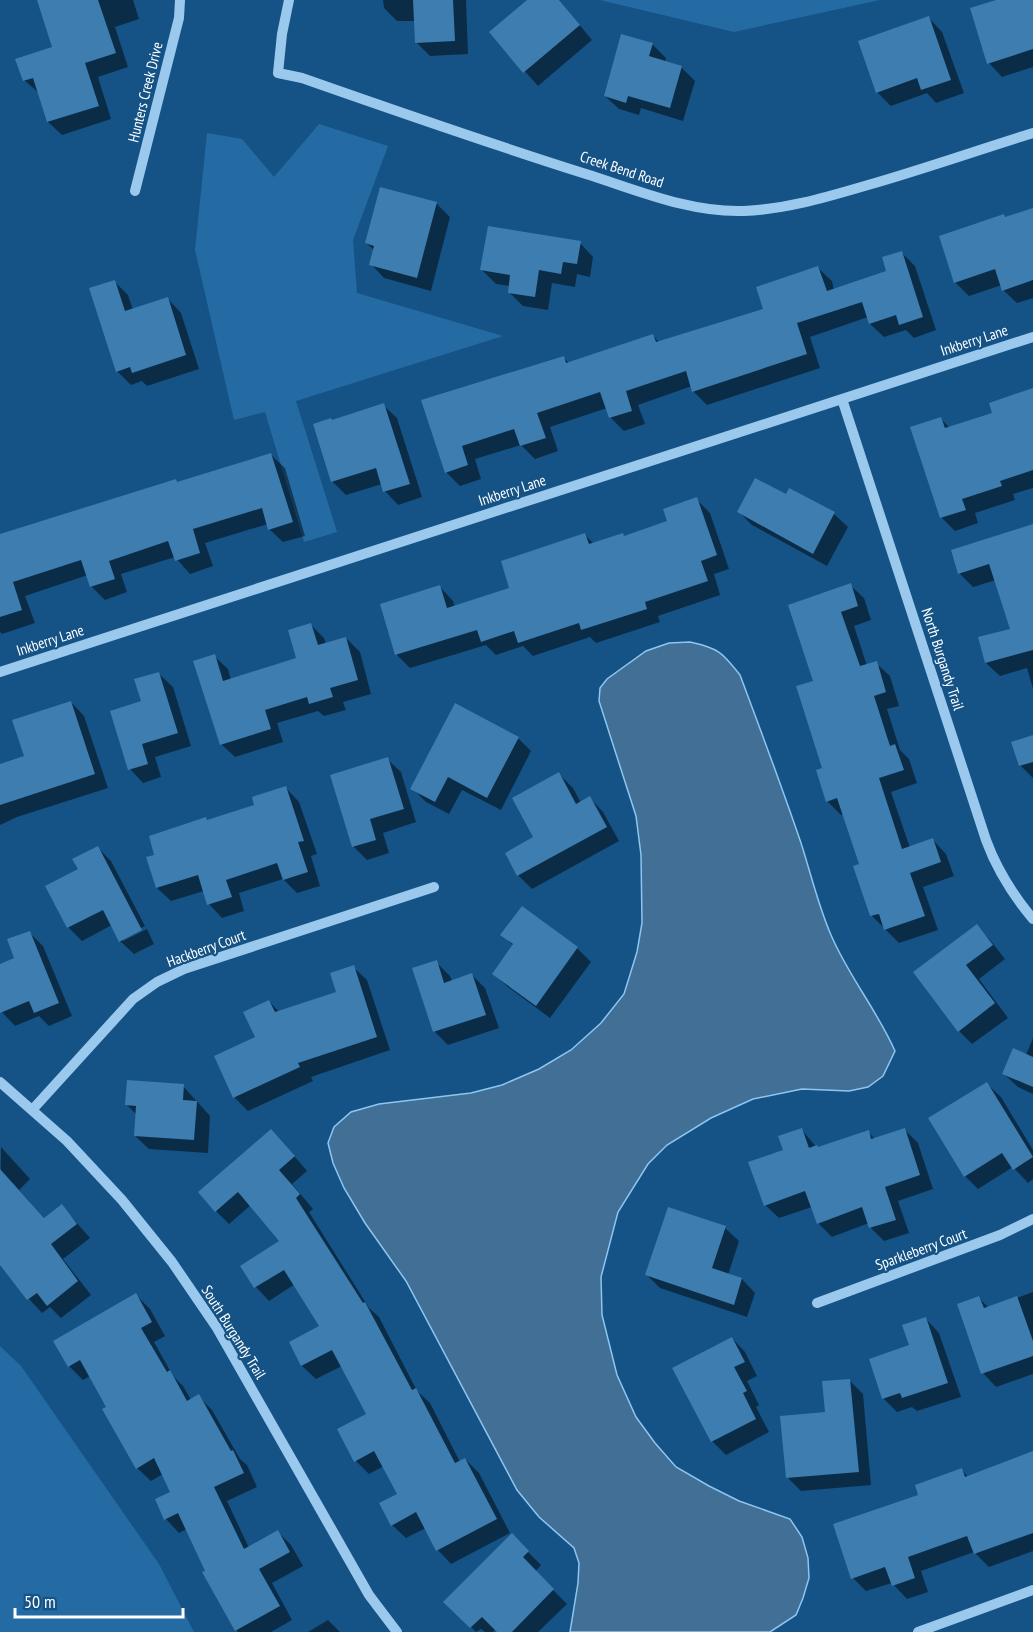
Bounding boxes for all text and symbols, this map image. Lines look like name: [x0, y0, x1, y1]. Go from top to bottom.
street label: Hunters Creek Drive: [123, 40, 167, 144]
street label: Creek Bend Road: [578, 147, 666, 191]
street label: Inkberry Lane: [938, 320, 1010, 360]
street label: Inkberry Lane: [476, 470, 548, 510]
street label: North Burgandy Trail: [918, 605, 969, 713]
street label: Inkberry Lane: [14, 620, 86, 660]
street label: Hackberry Court: [164, 925, 248, 971]
street label: Sparkleberry Court: [873, 1224, 969, 1274]
street label: South Burgandy Trail: [198, 1282, 271, 1383]
scale bar: [15, 1581, 183, 1619]
text: 50 m: [24, 1590, 56, 1613]

